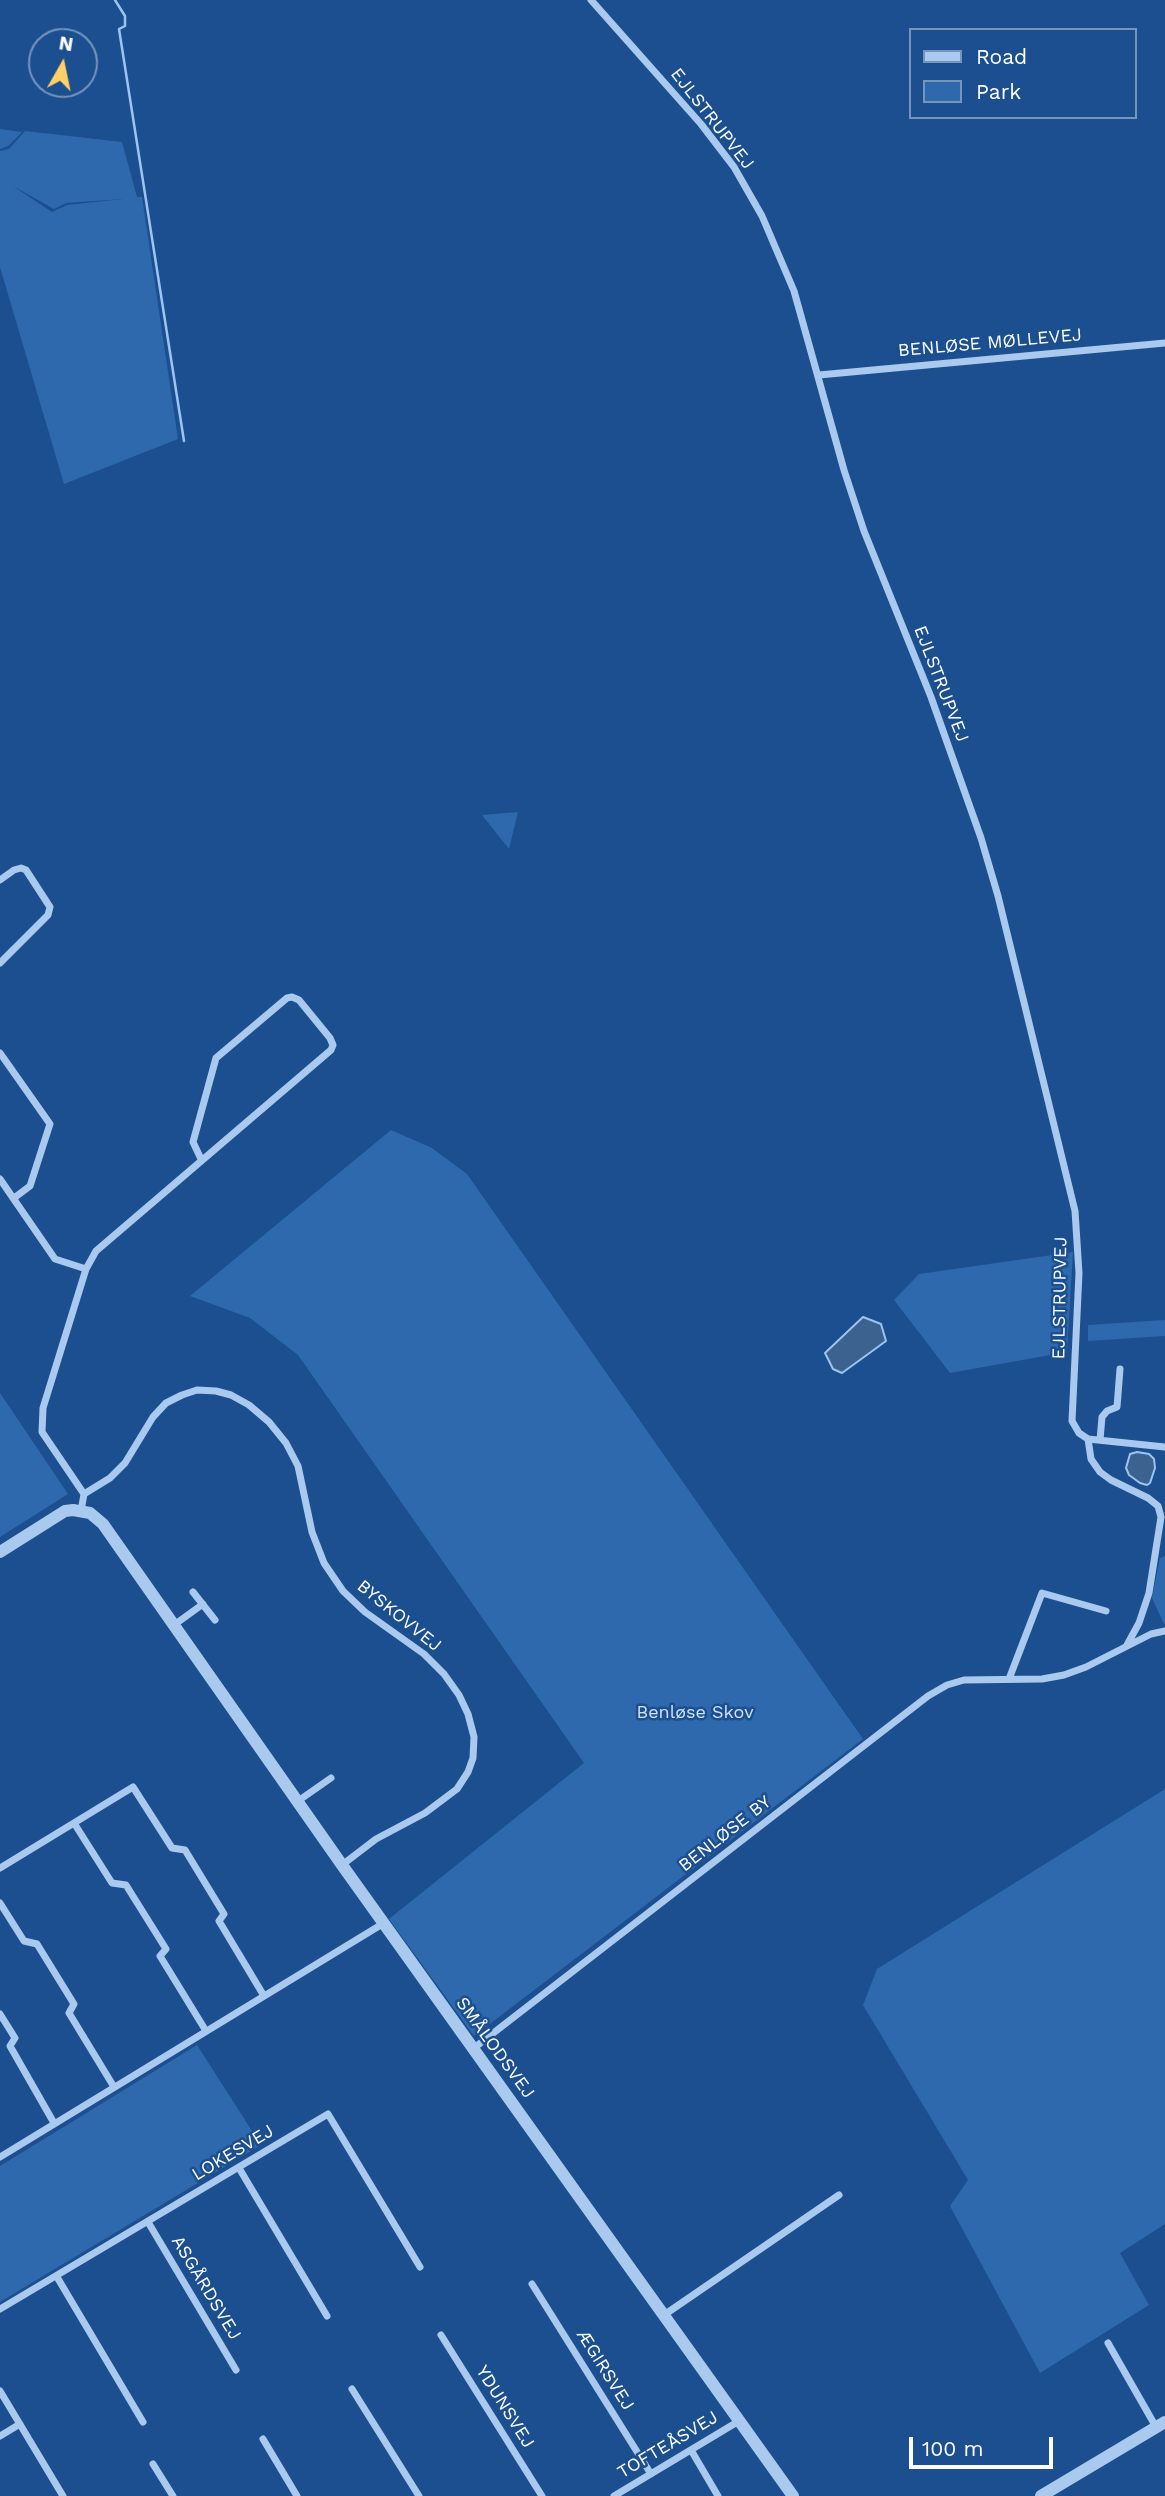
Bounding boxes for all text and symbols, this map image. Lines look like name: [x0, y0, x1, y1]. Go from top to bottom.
north arrow: [28, 28, 98, 98]
legend: [909, 28, 1137, 119]
text: N: [57, 31, 75, 56]
text: Road: [976, 44, 1027, 69]
street label: EJLSTRUPVEJ: [666, 64, 758, 174]
text: Park: [976, 79, 1021, 104]
street label: BENLØSE MØLLEVEJ: [897, 324, 1083, 362]
street label: EJLSTRUPVEJ: [909, 623, 973, 745]
street label: EJLSTRUPVEJ: [1048, 1236, 1072, 1360]
street label: BYSKOVVEJ: [353, 1575, 445, 1657]
park label: Benløse Skov: [636, 1702, 754, 1724]
street label: BENLØSE BY: [675, 1791, 775, 1877]
street label: SMÅLODSVEJ: [451, 1993, 539, 2103]
street label: LOKESVEJ: [188, 2120, 278, 2186]
street label: ASGÅRDSVEJ: [166, 2232, 246, 2344]
street label: ÆGIRSVEJ: [572, 2325, 638, 2415]
street label: YDUNSVEJ: [471, 2362, 539, 2452]
street label: TOFTEÅSVEJ: [614, 2407, 722, 2483]
scale bar: [913, 2422, 1056, 2466]
text: 100 m: [922, 2436, 984, 2461]

